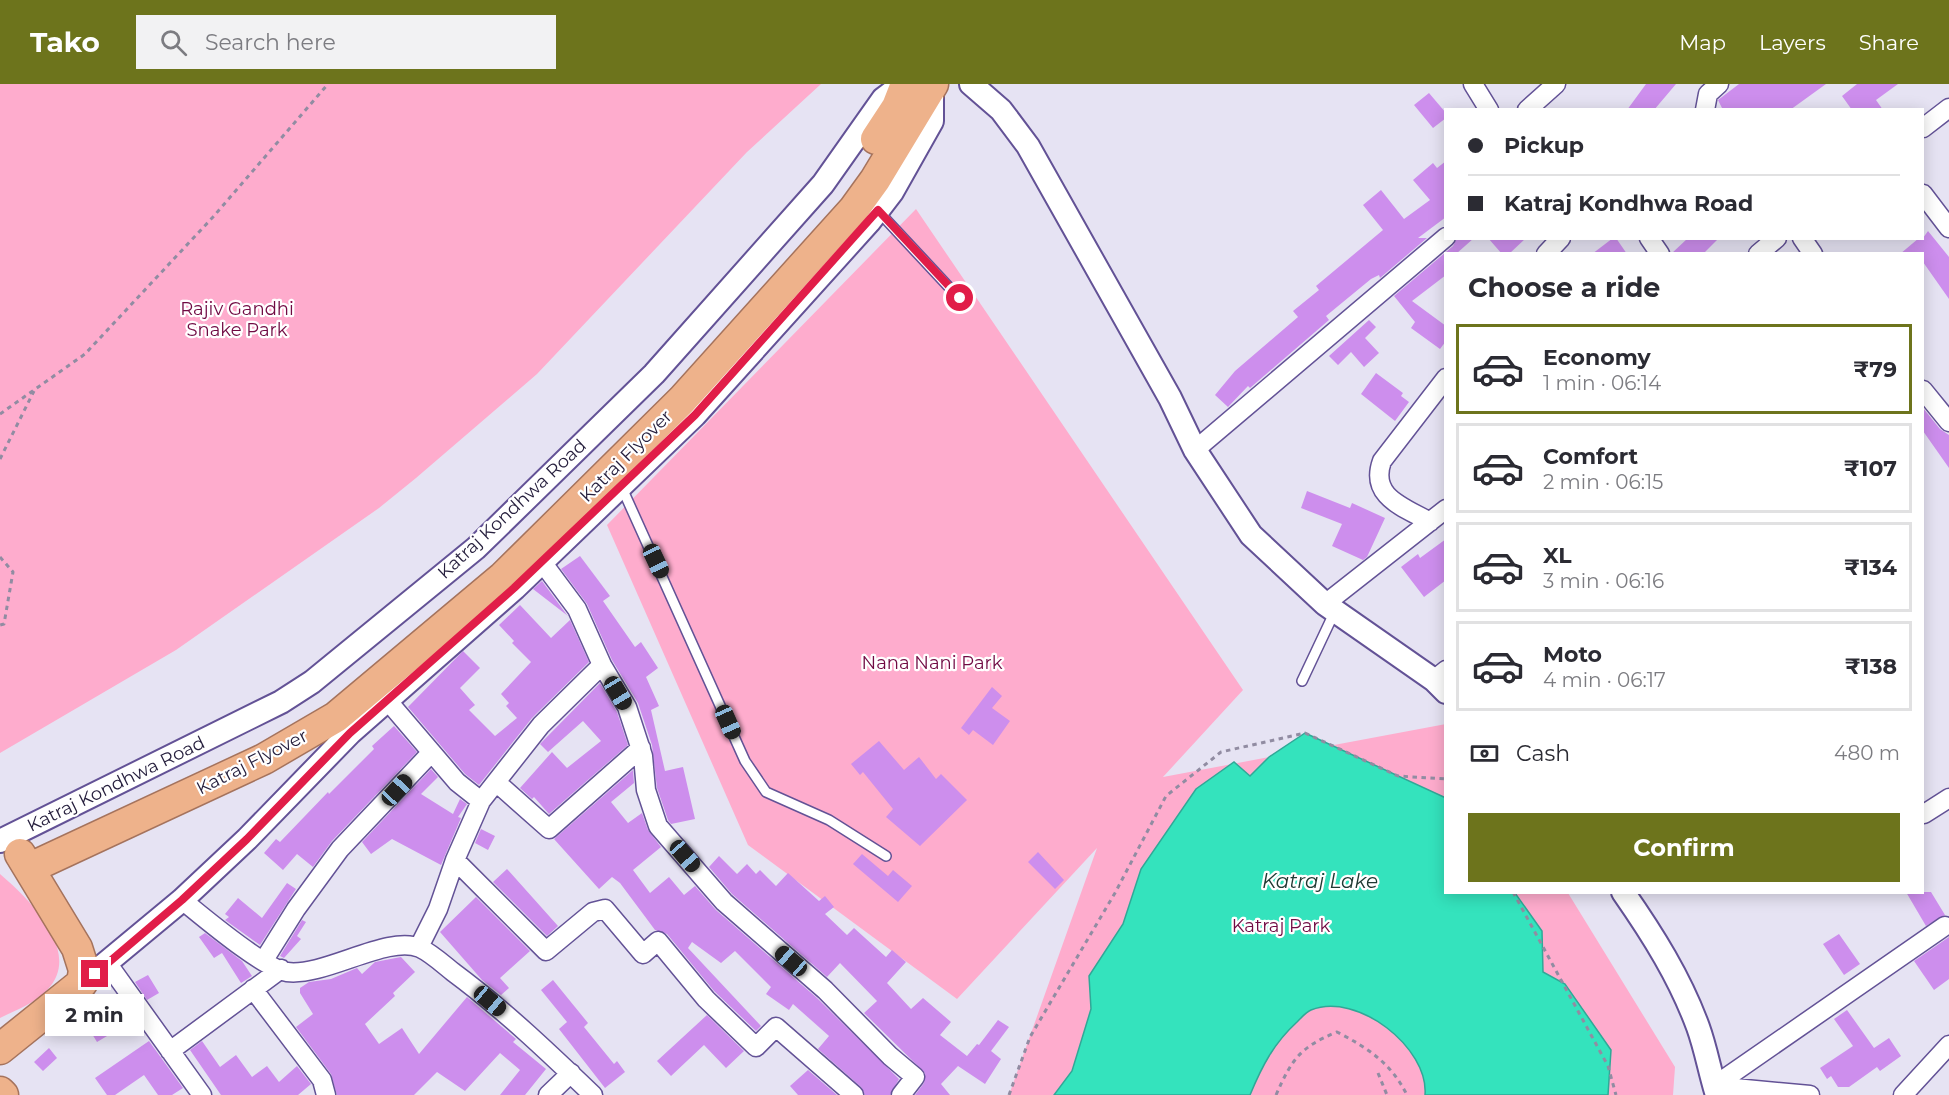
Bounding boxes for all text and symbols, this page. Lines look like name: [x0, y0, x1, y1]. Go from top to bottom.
search box: [136, 15, 556, 69]
text: Tako: [30, 25, 100, 59]
icon: search: [157, 26, 190, 59]
text: Search here: [205, 29, 336, 56]
text: Map: [1679, 30, 1726, 55]
text: Layers: [1759, 30, 1826, 55]
text: Share: [1859, 30, 1919, 55]
text: Pickup: [1504, 132, 1584, 159]
text: Katraj Kondhwa Road: [1504, 190, 1753, 217]
text: Choose a ride: [1468, 271, 1660, 304]
route start: [946, 284, 973, 311]
park label: Rajiv Gandhi Snake Park: [180, 298, 294, 341]
icon: car: [1471, 342, 1525, 396]
text: Economy: [1543, 344, 1651, 371]
text: ₹79: [1853, 356, 1897, 383]
text: 1 min · 06:14: [1543, 371, 1661, 395]
street label: Katraj Flyover: [575, 405, 677, 507]
street label: Katraj Kondhwa Road: [433, 434, 591, 584]
icon: car: [1471, 441, 1525, 495]
text: Comfort: [1543, 443, 1638, 470]
text: ₹107: [1844, 455, 1897, 482]
text: 2 min · 06:15: [1543, 470, 1663, 494]
icon: car: [1471, 540, 1525, 594]
car: [640, 541, 672, 581]
text: XL: [1543, 542, 1572, 569]
text: ₹134: [1844, 554, 1897, 581]
text: 3 min · 06:16: [1543, 569, 1664, 593]
icon: car: [1471, 639, 1525, 693]
text: Moto: [1543, 641, 1602, 668]
park label: Nana Nani Park: [862, 652, 1003, 674]
text: ₹138: [1845, 653, 1897, 680]
text: 4 min · 06:17: [1543, 668, 1666, 692]
car: [601, 673, 635, 713]
car: [712, 702, 744, 742]
street label: Katraj Flyover: [193, 725, 311, 799]
street label: Katraj Kondhwa Road: [23, 731, 209, 837]
icon: cash: [1468, 737, 1501, 770]
text: Cash: [1516, 740, 1570, 767]
text: 480 m: [1834, 741, 1900, 765]
car: [378, 771, 416, 809]
button: Confirm: [1468, 813, 1900, 882]
car: [666, 837, 704, 875]
water label: Katraj Lake: [1262, 869, 1378, 893]
park label: Katraj Park: [1232, 915, 1330, 937]
car: [772, 942, 810, 980]
route end: [81, 960, 108, 987]
car: [470, 983, 510, 1019]
callout: 2 min: [46, 995, 144, 1037]
text: 2 min: [65, 1003, 124, 1027]

